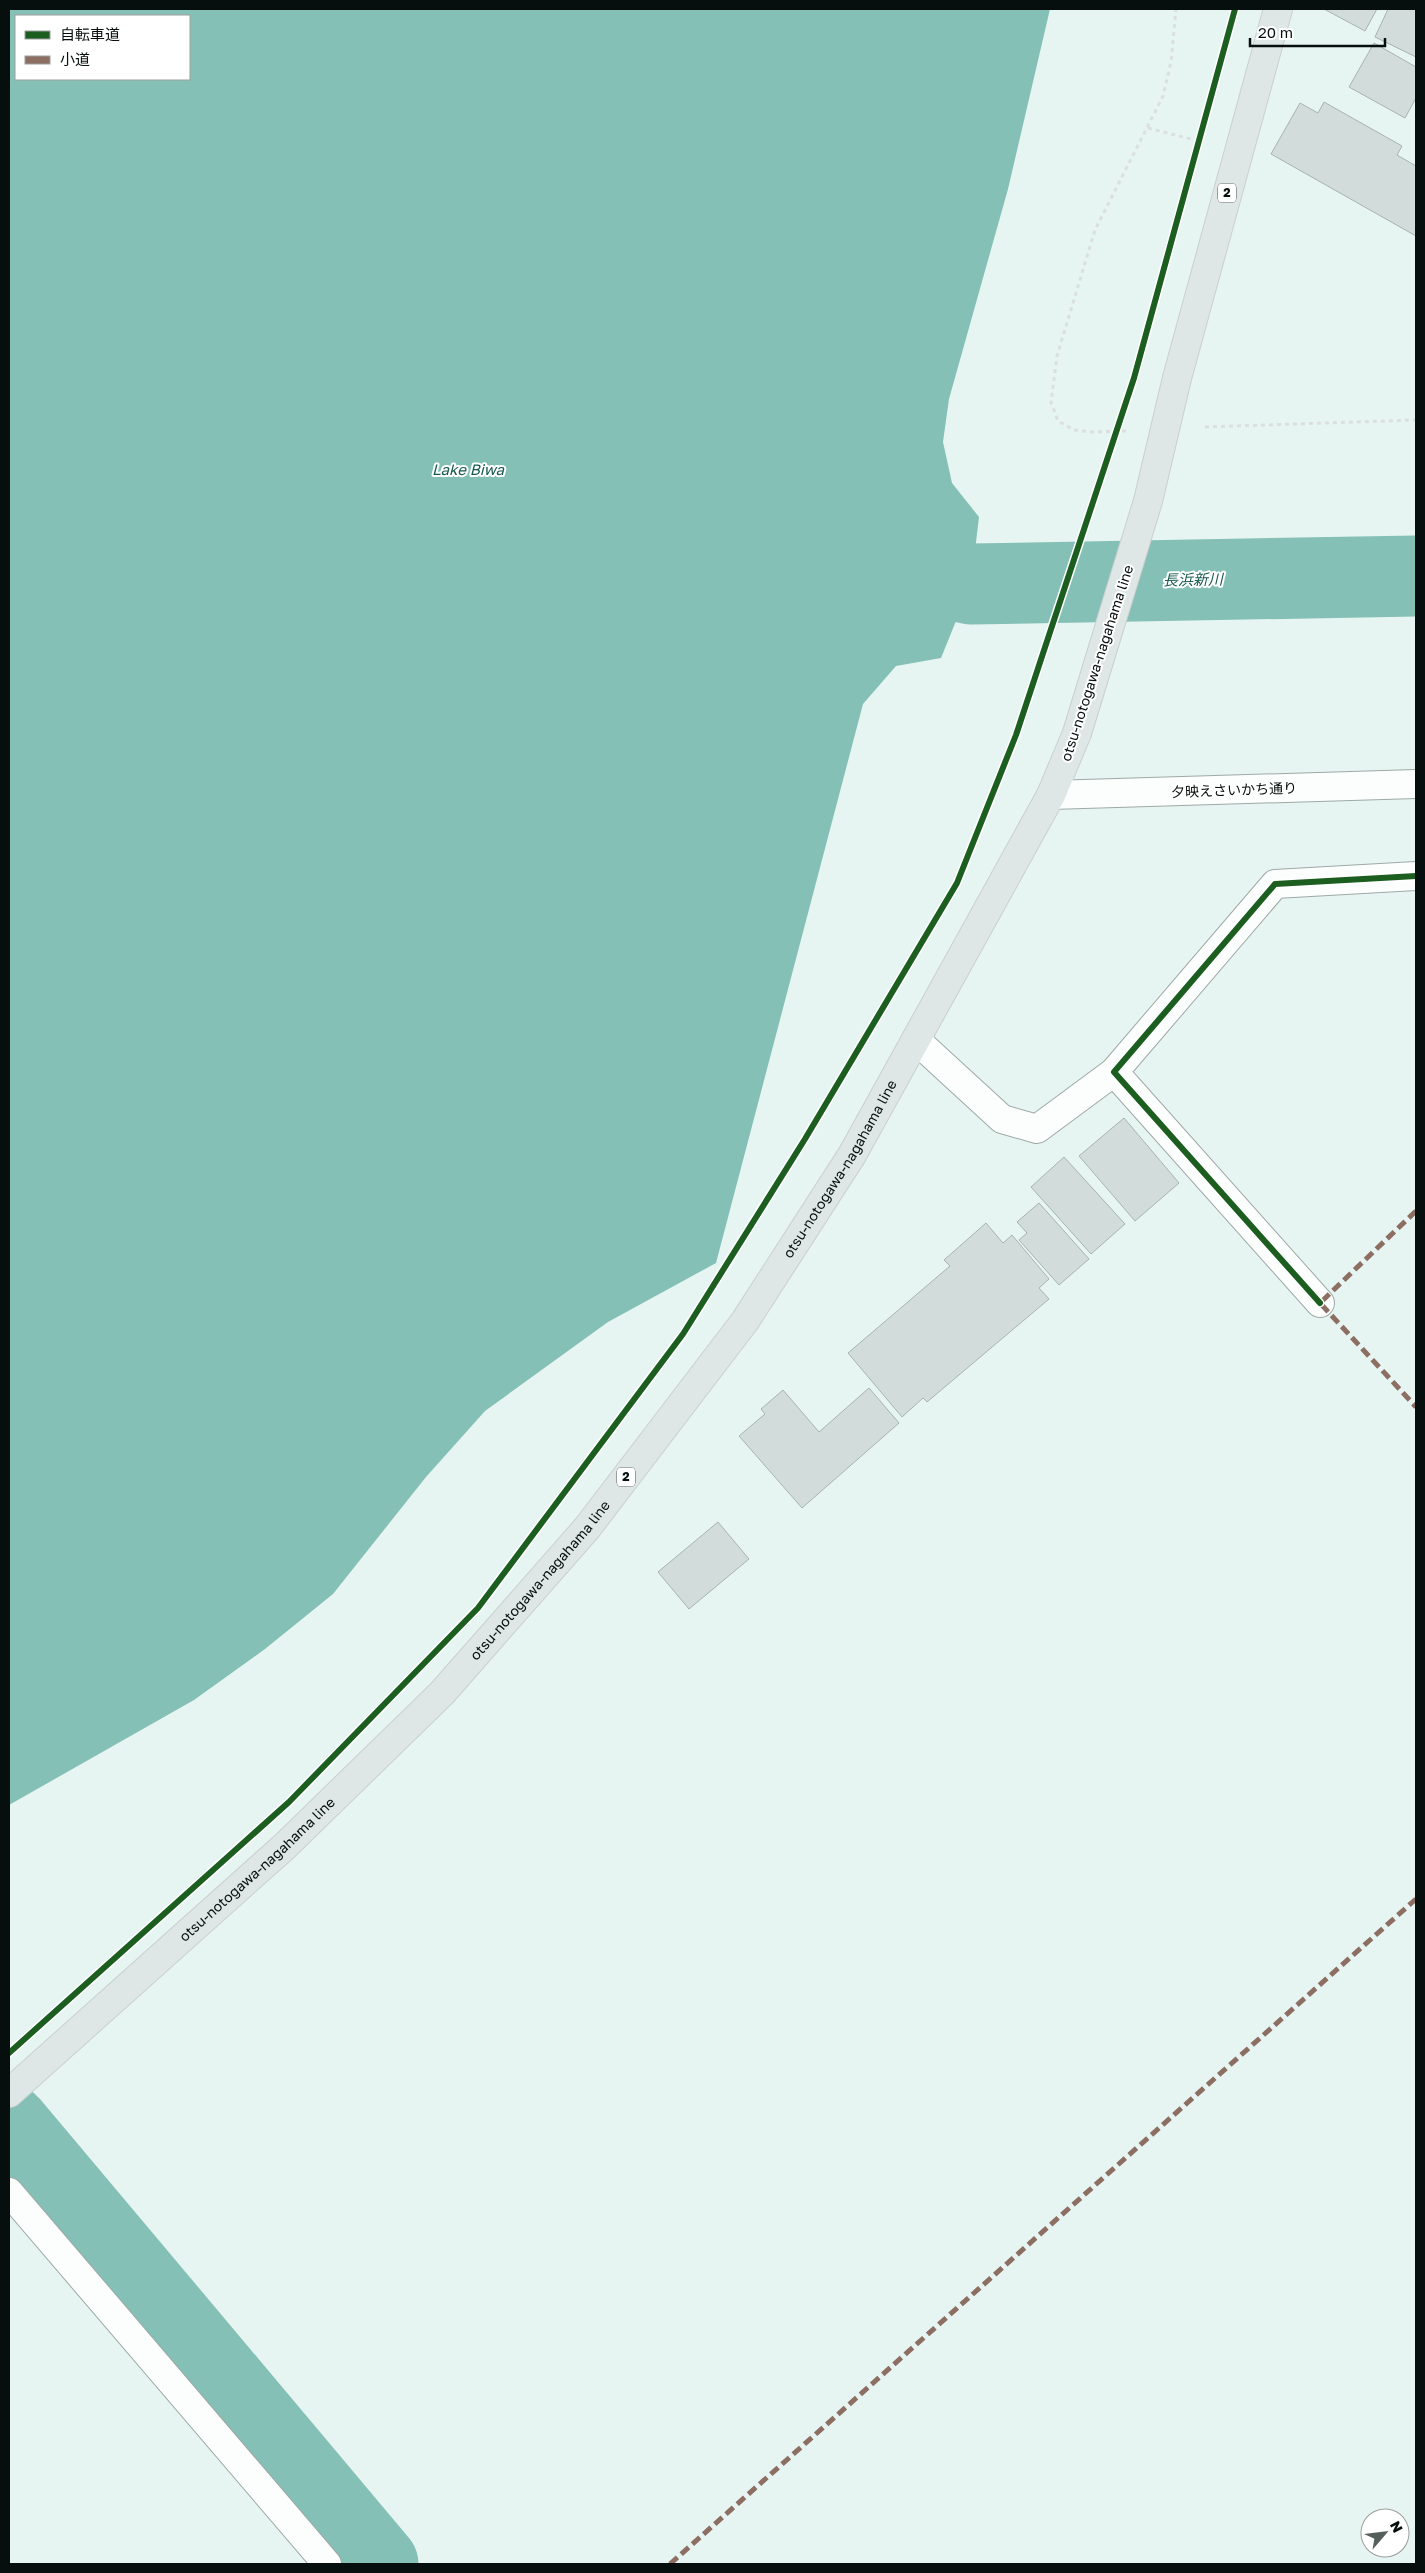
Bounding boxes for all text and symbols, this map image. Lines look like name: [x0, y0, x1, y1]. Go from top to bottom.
legend: [15, 15, 190, 80]
scale bar: [1250, 15, 1385, 47]
text: 20 m: [1258, 23, 1293, 41]
text: 自転車道: [60, 25, 120, 43]
text: 小道: [60, 50, 90, 68]
road number: 2: [1218, 184, 1236, 202]
water label: Lake Biwa: [432, 460, 505, 478]
street label: otsu-notogawa-nagahama line: [1057, 563, 1136, 763]
water label: 長浜新川: [1163, 569, 1225, 589]
street label: 夕映えさいかち通り: [1171, 779, 1297, 800]
street label: otsu-notogawa-nagahama line: [779, 1077, 900, 1261]
road number: 2: [617, 1468, 635, 1486]
street label: otsu-notogawa-nagahama line: [466, 1497, 613, 1663]
street label: otsu-notogawa-nagahama line: [175, 1793, 338, 1945]
north arrow: [1360, 2508, 1410, 2558]
text: N: [1387, 2518, 1407, 2535]

